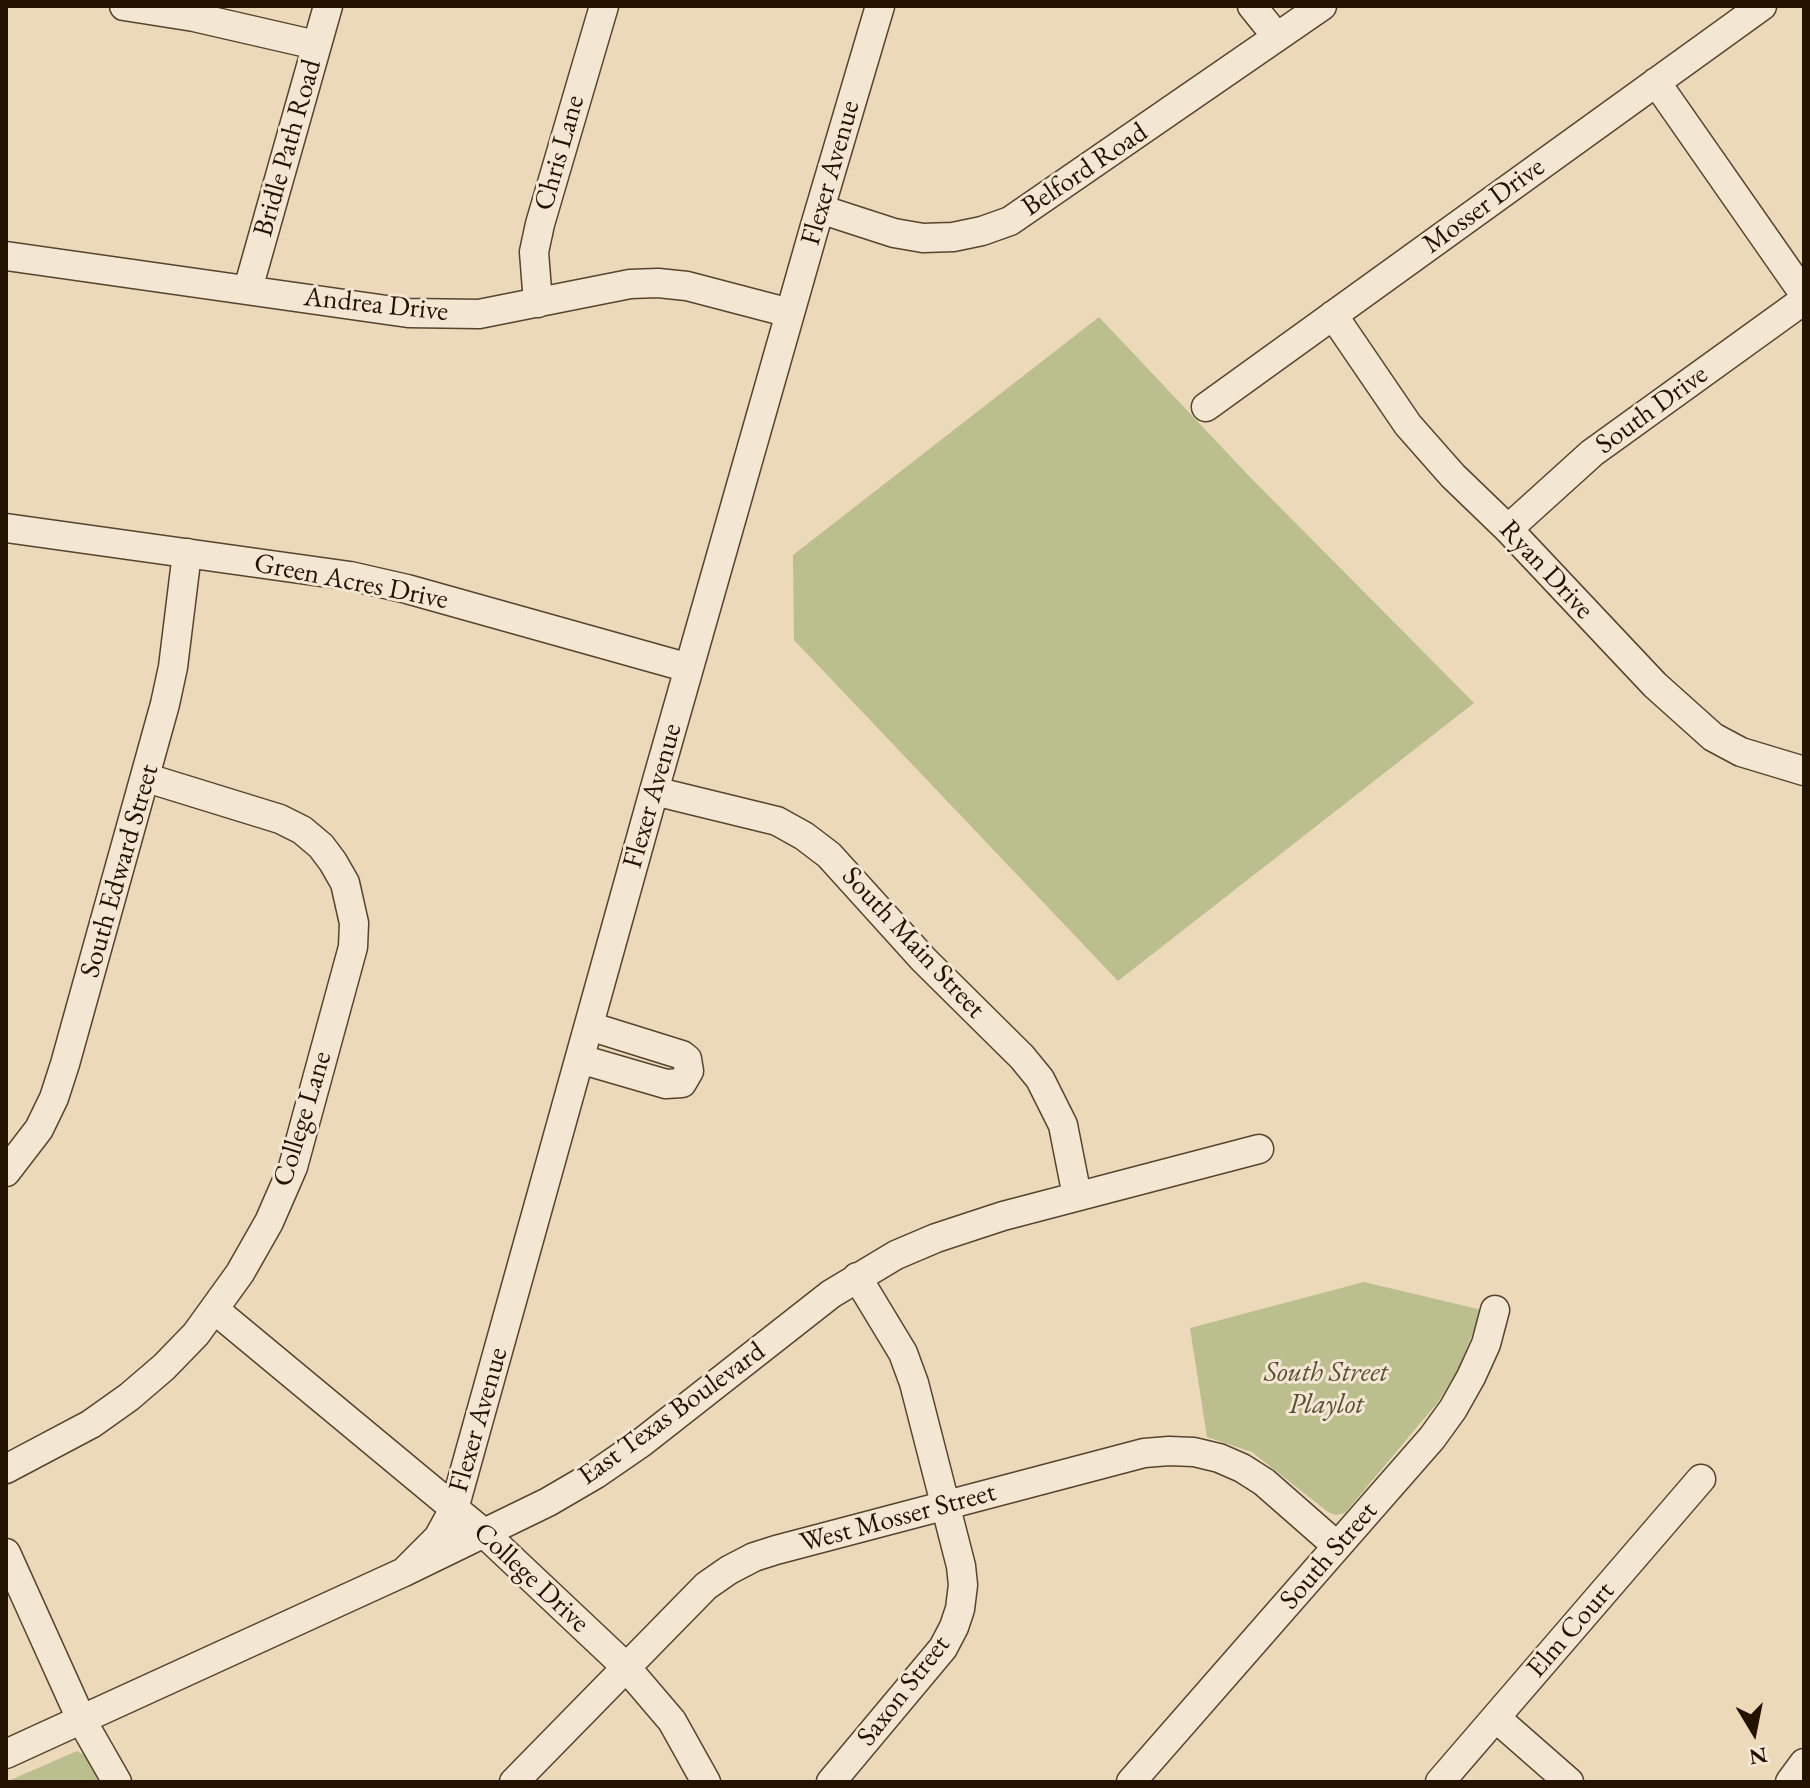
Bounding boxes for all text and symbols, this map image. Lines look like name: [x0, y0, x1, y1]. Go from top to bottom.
street label: Bridle Path Road: [247, 56, 329, 240]
street label: Chris Lane: [528, 91, 592, 215]
street label: Flexer Avenue: [794, 97, 868, 249]
street label: Belford Road: [1016, 116, 1154, 224]
street label: Mosser Drive: [1417, 151, 1551, 261]
street label: Andrea Drive: [302, 281, 450, 329]
street label: South Drive: [1589, 358, 1715, 462]
street label: Ryan Drive: [1492, 514, 1600, 626]
street label: Green Acres Drive: [251, 547, 451, 617]
street label: Flexer Avenue: [616, 720, 690, 872]
street label: South Edward Street: [73, 760, 167, 982]
street label: South Main Street: [834, 860, 992, 1026]
street label: College Lane: [267, 1047, 339, 1191]
street label: East Texas Boulevard: [572, 1335, 772, 1493]
street label: Flexer Avenue: [442, 1344, 516, 1496]
park label: South Street Playlot: [1264, 1356, 1388, 1422]
street label: West Mosser Street: [796, 1476, 1000, 1560]
street label: South Street: [1273, 1495, 1385, 1617]
street label: College Drive: [466, 1516, 596, 1640]
street label: Elm Court: [1520, 1575, 1622, 1685]
street label: Saxon Street: [850, 1629, 958, 1753]
north arrow: [1714, 1692, 1794, 1772]
text: N: [1747, 1740, 1770, 1772]

